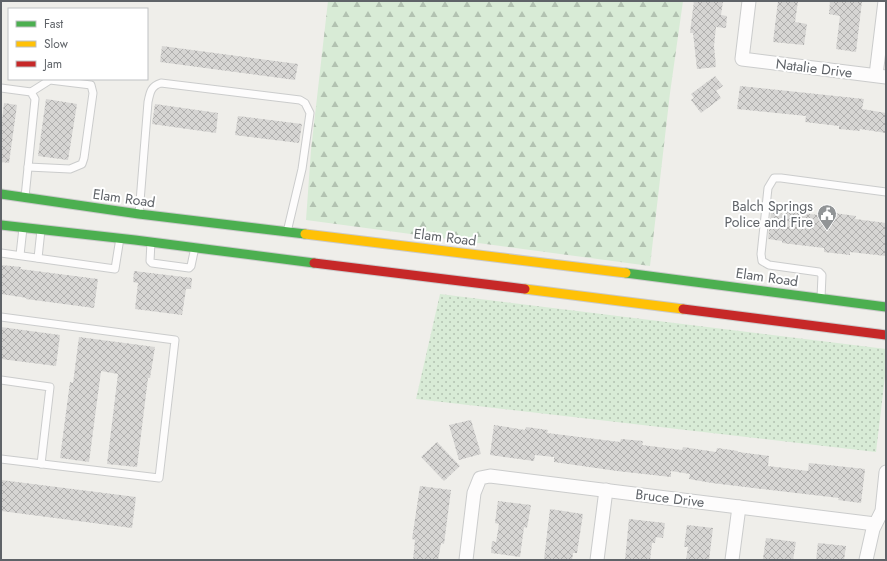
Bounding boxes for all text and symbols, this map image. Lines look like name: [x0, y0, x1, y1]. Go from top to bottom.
legend: [8, 8, 148, 80]
text: Fast: [44, 15, 63, 33]
text: Slow: [44, 35, 69, 53]
street label: Natalie Drive: [775, 53, 853, 83]
text: Jam: [42, 55, 62, 73]
street label: Elam Road: [91, 184, 157, 212]
place label: Balch Springs Police and Fire: [724, 196, 813, 232]
public building icon: Balch Springs Police and Fire: [816, 203, 838, 231]
street label: Elam Road: [413, 223, 477, 251]
street label: Elam Road: [734, 263, 800, 291]
street label: Bruce Drive: [634, 484, 706, 512]

